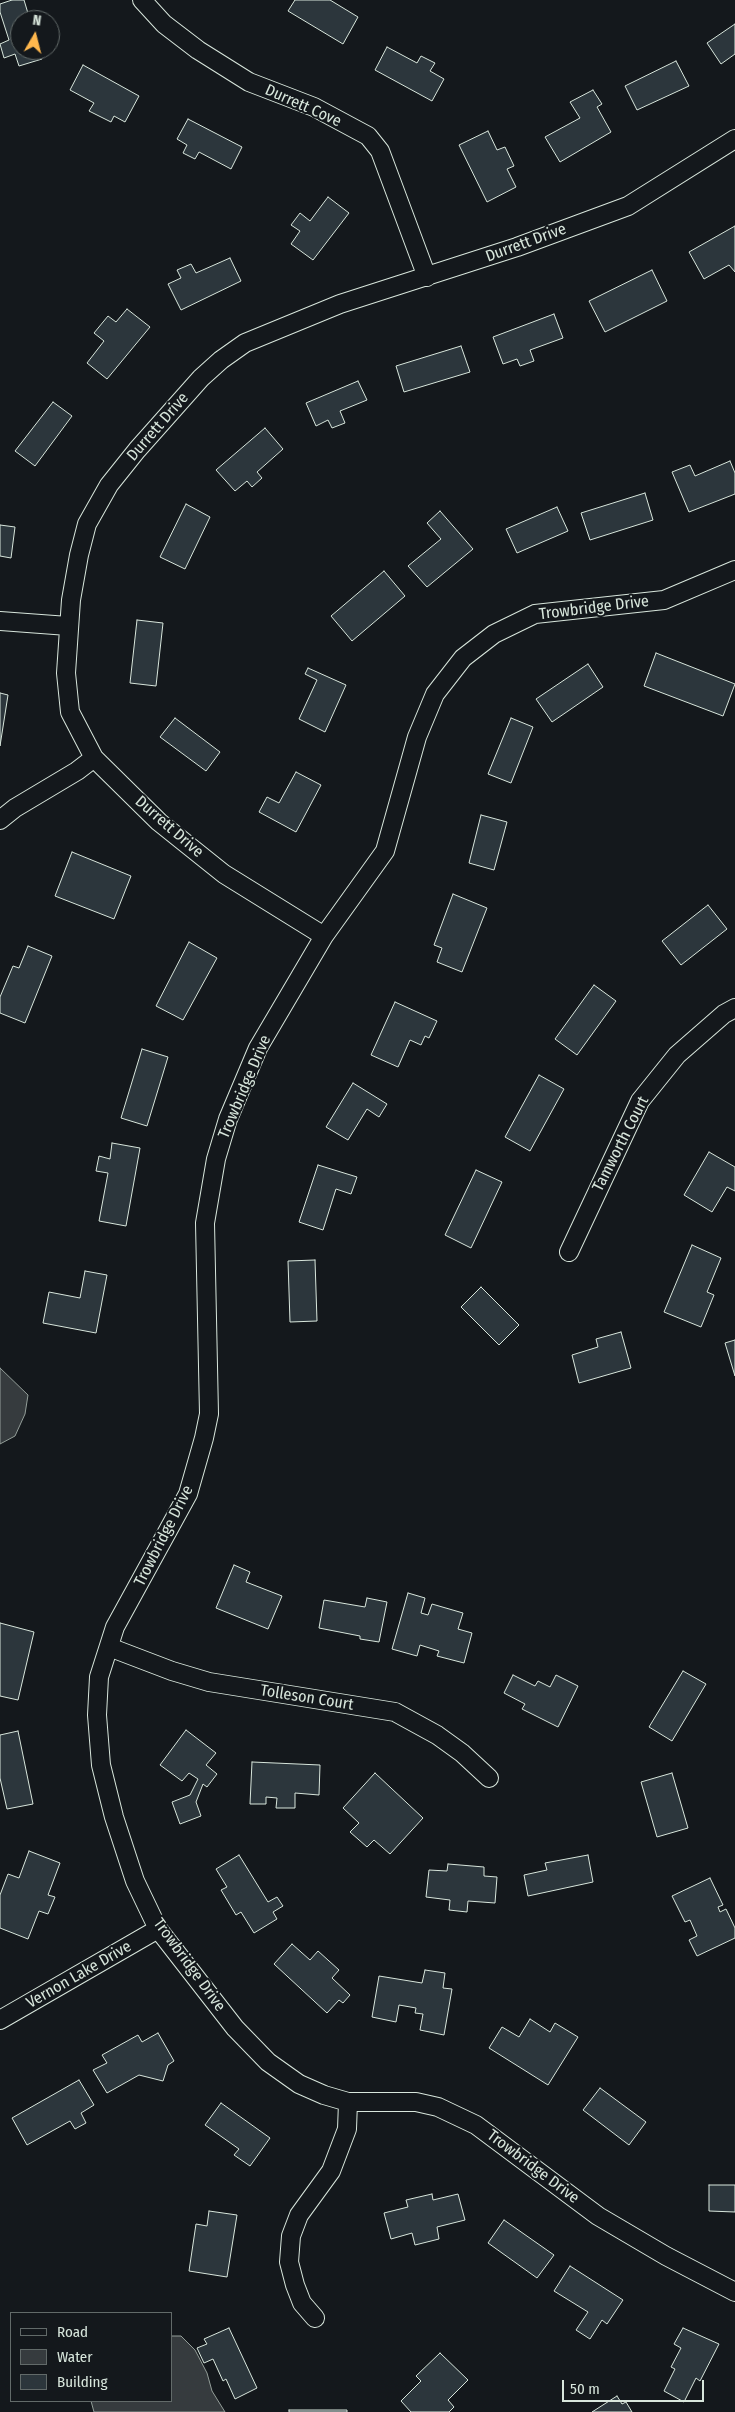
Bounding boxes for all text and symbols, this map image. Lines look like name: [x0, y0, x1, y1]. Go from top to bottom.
north arrow: [10, 10, 60, 60]
text: N: [32, 12, 42, 30]
street label: Durrett Cove: [262, 81, 344, 131]
street label: Durrett Drive: [483, 220, 569, 266]
street label: Durrett Drive: [123, 389, 193, 465]
street label: Trowbridge Drive: [538, 592, 650, 624]
street label: Durrett Drive: [131, 792, 207, 862]
street label: Trowbridge Drive: [215, 1032, 275, 1142]
street label: Tamworth Court: [589, 1093, 653, 1195]
street label: Trowbridge Drive: [130, 1482, 198, 1590]
street label: Tolleson Court: [259, 1681, 355, 1715]
street label: Trowbridge Drive: [149, 1915, 229, 2015]
street label: Vernon Lake Drive: [23, 1937, 135, 2013]
street label: Trowbridge Drive: [483, 2126, 583, 2208]
legend: [10, 2312, 172, 2402]
text: Road: [57, 2323, 88, 2341]
text: Water: [57, 2348, 92, 2366]
scale bar: [565, 2370, 708, 2402]
text: Building: [57, 2373, 108, 2391]
text: 50 m: [570, 2380, 600, 2398]

